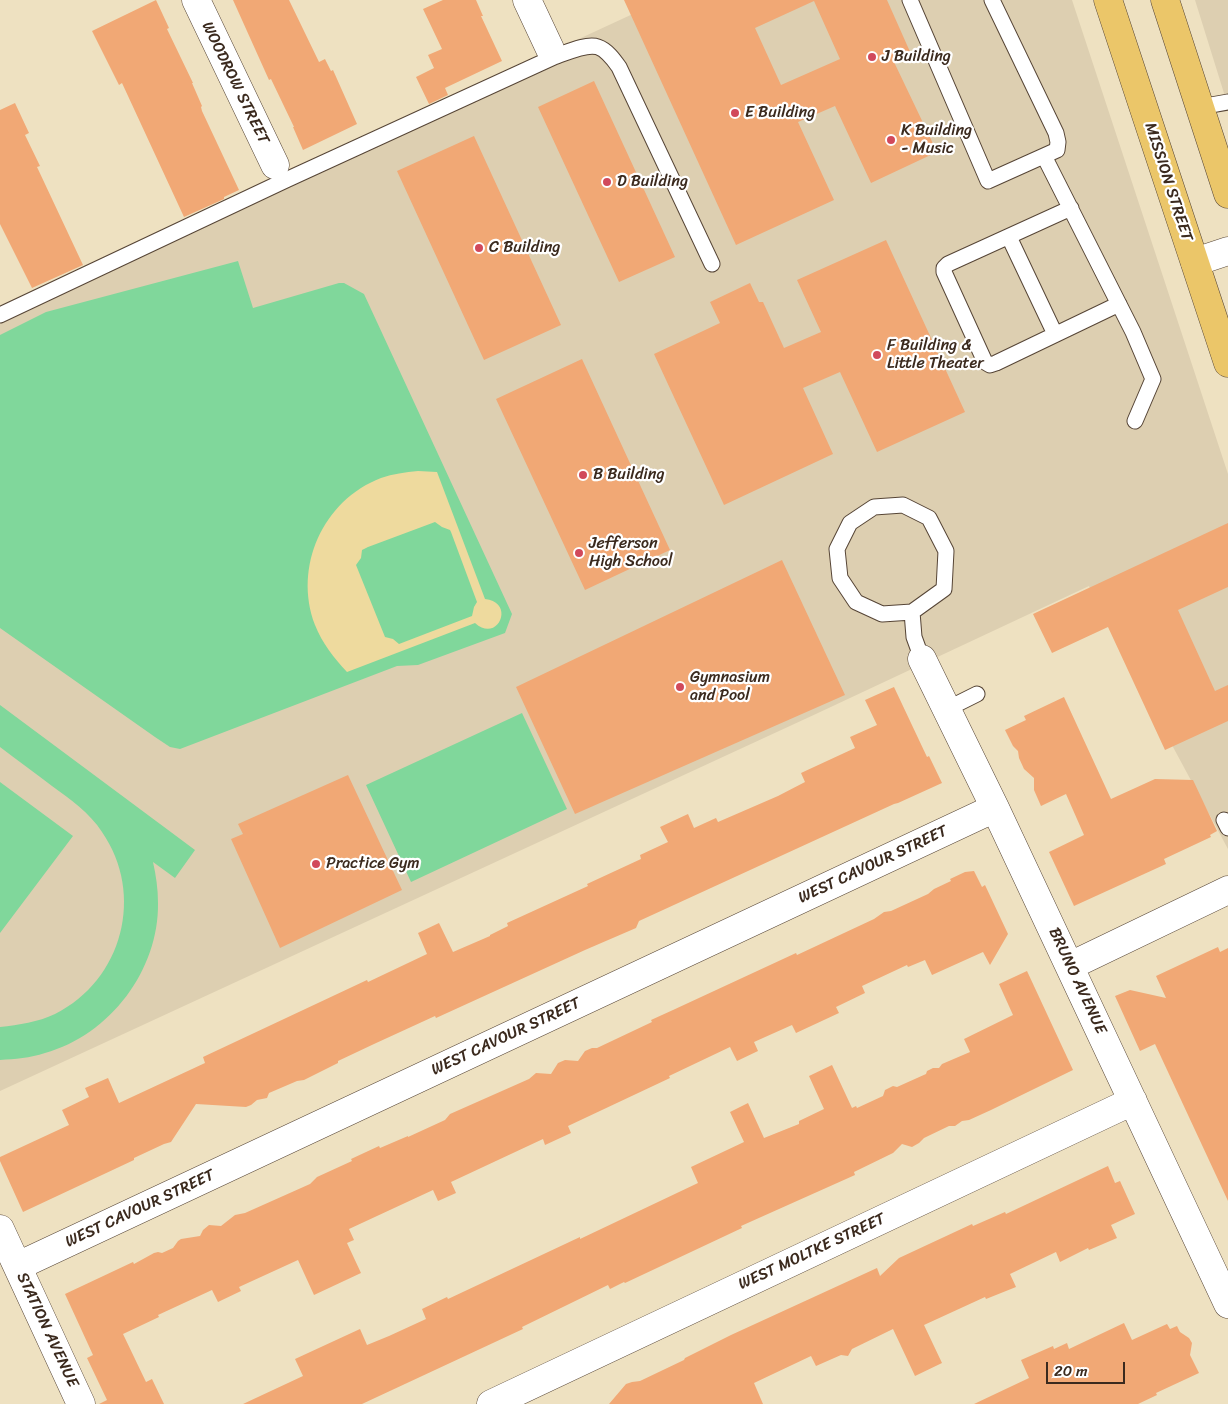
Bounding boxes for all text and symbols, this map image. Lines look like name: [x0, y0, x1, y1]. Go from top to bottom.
street label: WOODROW STREET: [197, 19, 273, 147]
place label: J Building: [882, 47, 951, 67]
marker: J Building: [866, 51, 878, 63]
place label: E Building: [745, 103, 815, 123]
marker: E Building: [729, 107, 741, 119]
street label: MISSION STREET: [1140, 120, 1196, 244]
place label: K Building - Music: [901, 121, 972, 159]
marker: K Building - Music: [885, 134, 897, 146]
place label: D Building: [617, 172, 688, 192]
marker: D Building: [601, 176, 613, 188]
place label: C Building: [489, 238, 560, 258]
marker: C Building: [473, 242, 485, 254]
place label: F Building & Little Theater: [887, 336, 984, 374]
marker: F Building & Little Theater: [871, 349, 883, 361]
place label: B Building: [593, 465, 665, 485]
marker: B Building: [577, 469, 589, 481]
place label: Jefferson High School: [589, 534, 673, 572]
marker: Jefferson High School: [573, 547, 585, 559]
place label: Gymnasium and Pool: [690, 668, 770, 706]
marker: Gymnasium and Pool: [674, 681, 686, 693]
street label: WEST CAVOUR STREET: [795, 822, 951, 908]
place label: Practice Gym: [326, 854, 420, 874]
marker: Practice Gym: [310, 858, 322, 870]
street label: BRUNO AVENUE: [1044, 925, 1110, 1037]
street label: WEST CAVOUR STREET: [428, 994, 584, 1080]
street label: WEST CAVOUR STREET: [62, 1166, 218, 1252]
street label: WEST MOLTKE STREET: [736, 1210, 888, 1294]
street label: STATION AVENUE: [12, 1269, 82, 1391]
scale bar: [1048, 1352, 1127, 1384]
text: 20 m: [1054, 1358, 1088, 1384]

